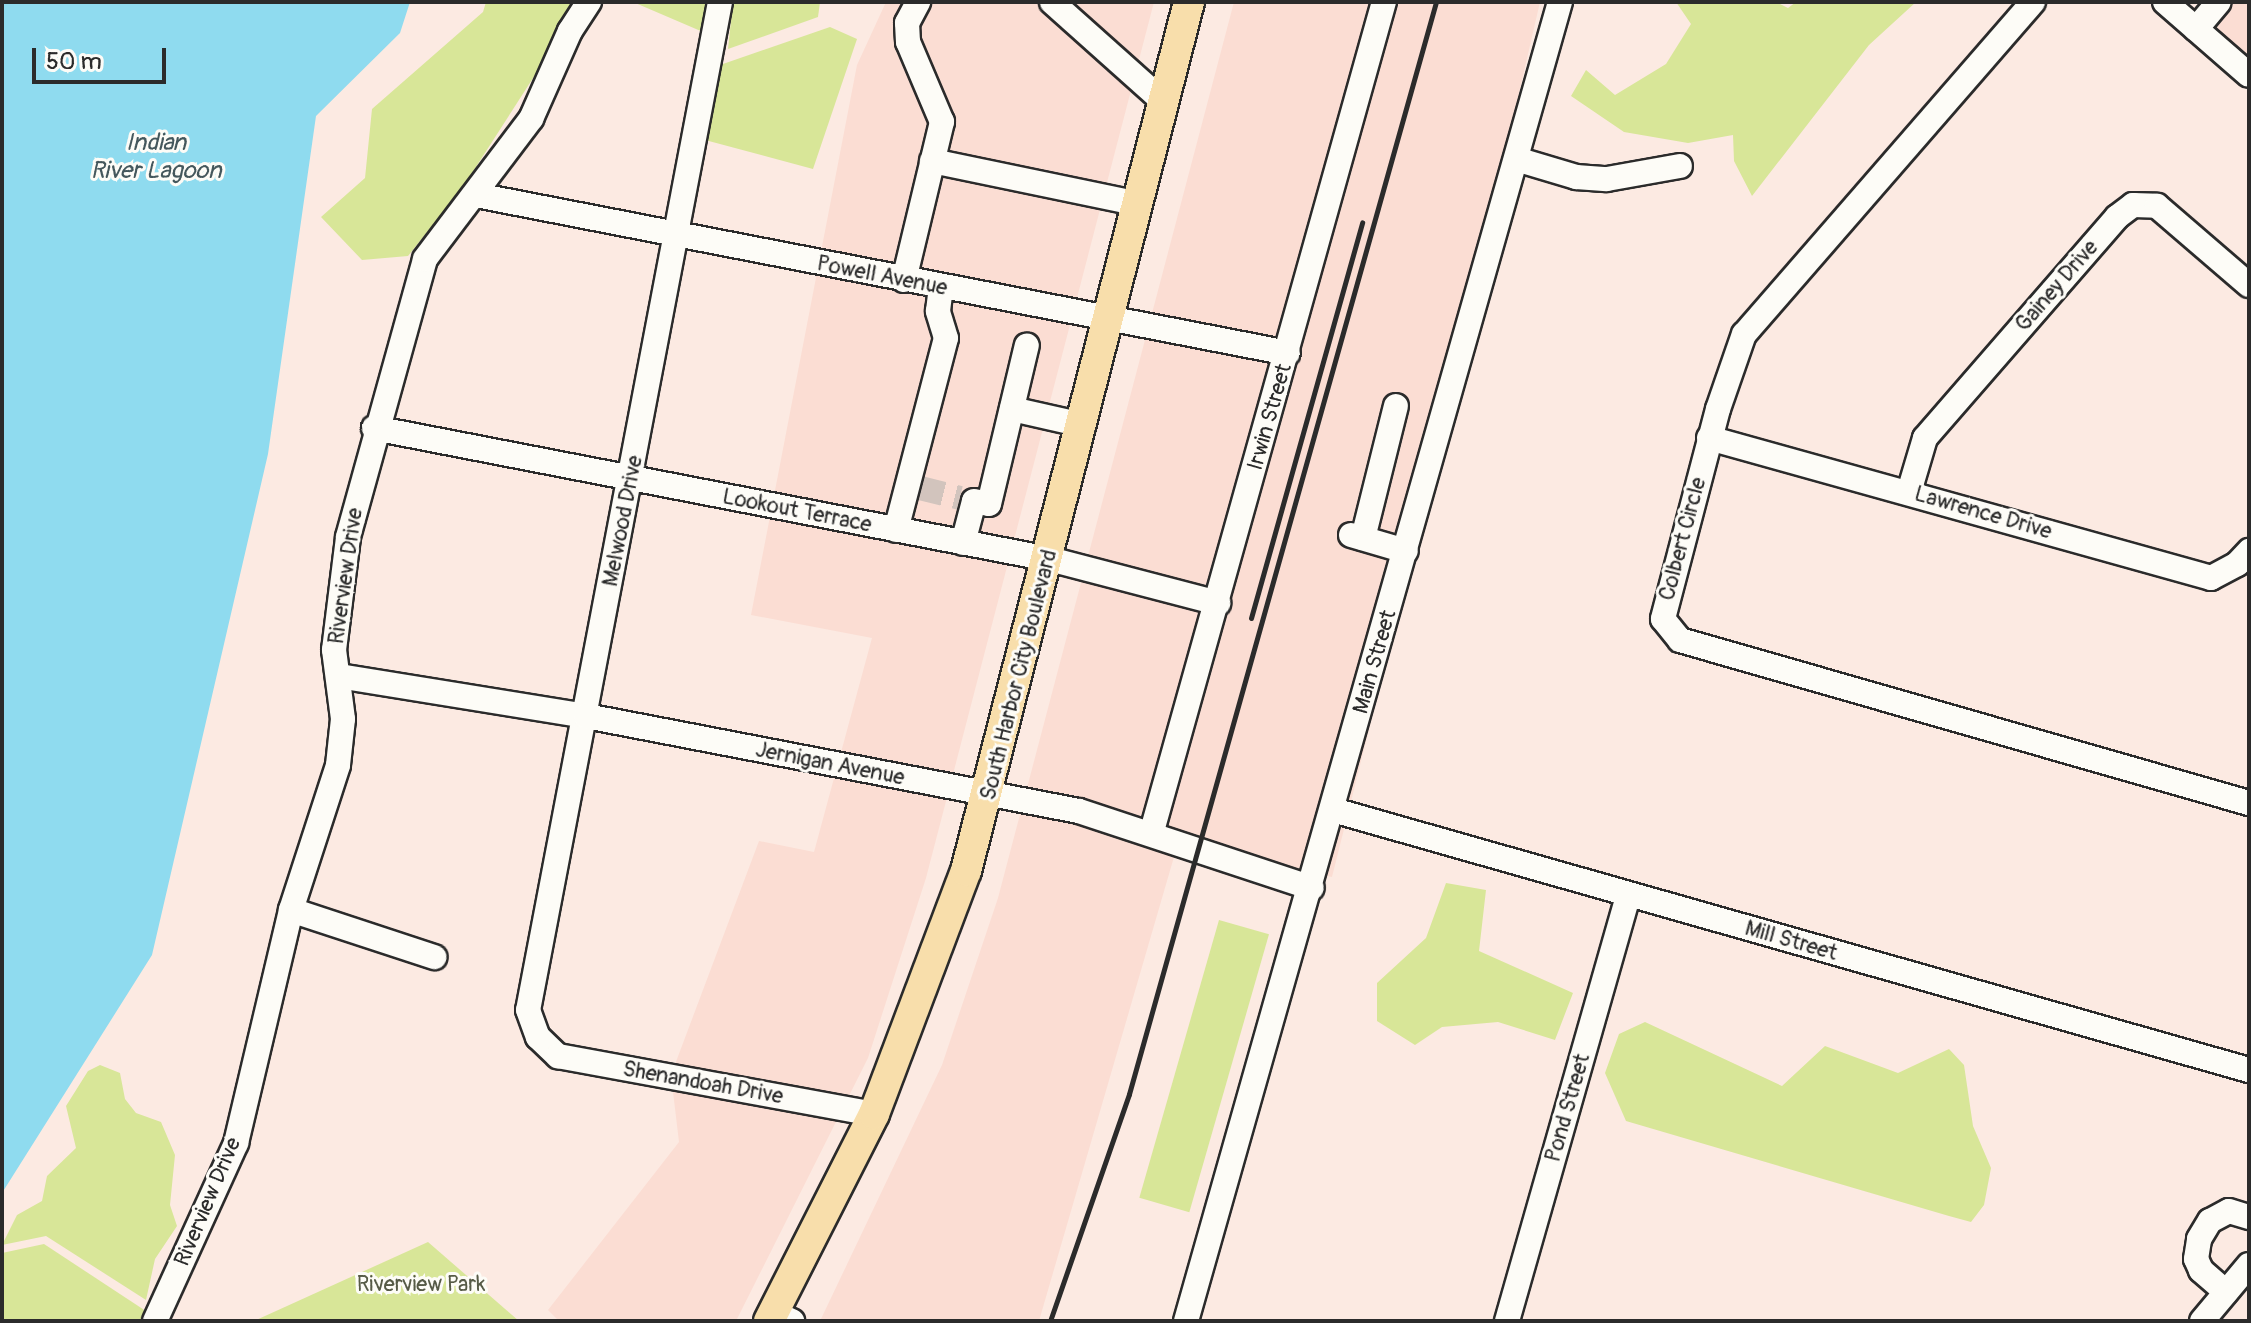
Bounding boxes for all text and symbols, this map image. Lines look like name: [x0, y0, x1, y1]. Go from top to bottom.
scale bar: [36, 32, 170, 82]
text: 50 m: [46, 47, 102, 76]
water label: Indian River Lagoon: [90, 129, 222, 185]
street label: Gainey Drive: [2010, 235, 2104, 337]
street label: Powell Avenue: [815, 250, 949, 302]
street label: Irwin Street: [1242, 361, 1298, 473]
street label: Melwood Drive: [597, 453, 649, 589]
street label: Colbert Circle: [1654, 475, 1712, 603]
street label: Lawrence Drive: [1911, 481, 2055, 545]
street label: Lookout Terrace: [720, 484, 874, 538]
street label: Riverview Drive: [323, 506, 369, 646]
street label: South Harbor City Boulevard: [975, 547, 1063, 803]
street label: Main Street: [1348, 607, 1402, 717]
street label: Jernigan Avenue: [753, 737, 907, 791]
street label: Mill Street: [1742, 915, 1840, 967]
street label: Pond Street: [1540, 1051, 1596, 1165]
street label: Shenandoah Drive: [621, 1056, 785, 1110]
street label: Riverview Drive: [169, 1134, 247, 1270]
park label: Riverview Park: [357, 1272, 485, 1298]

